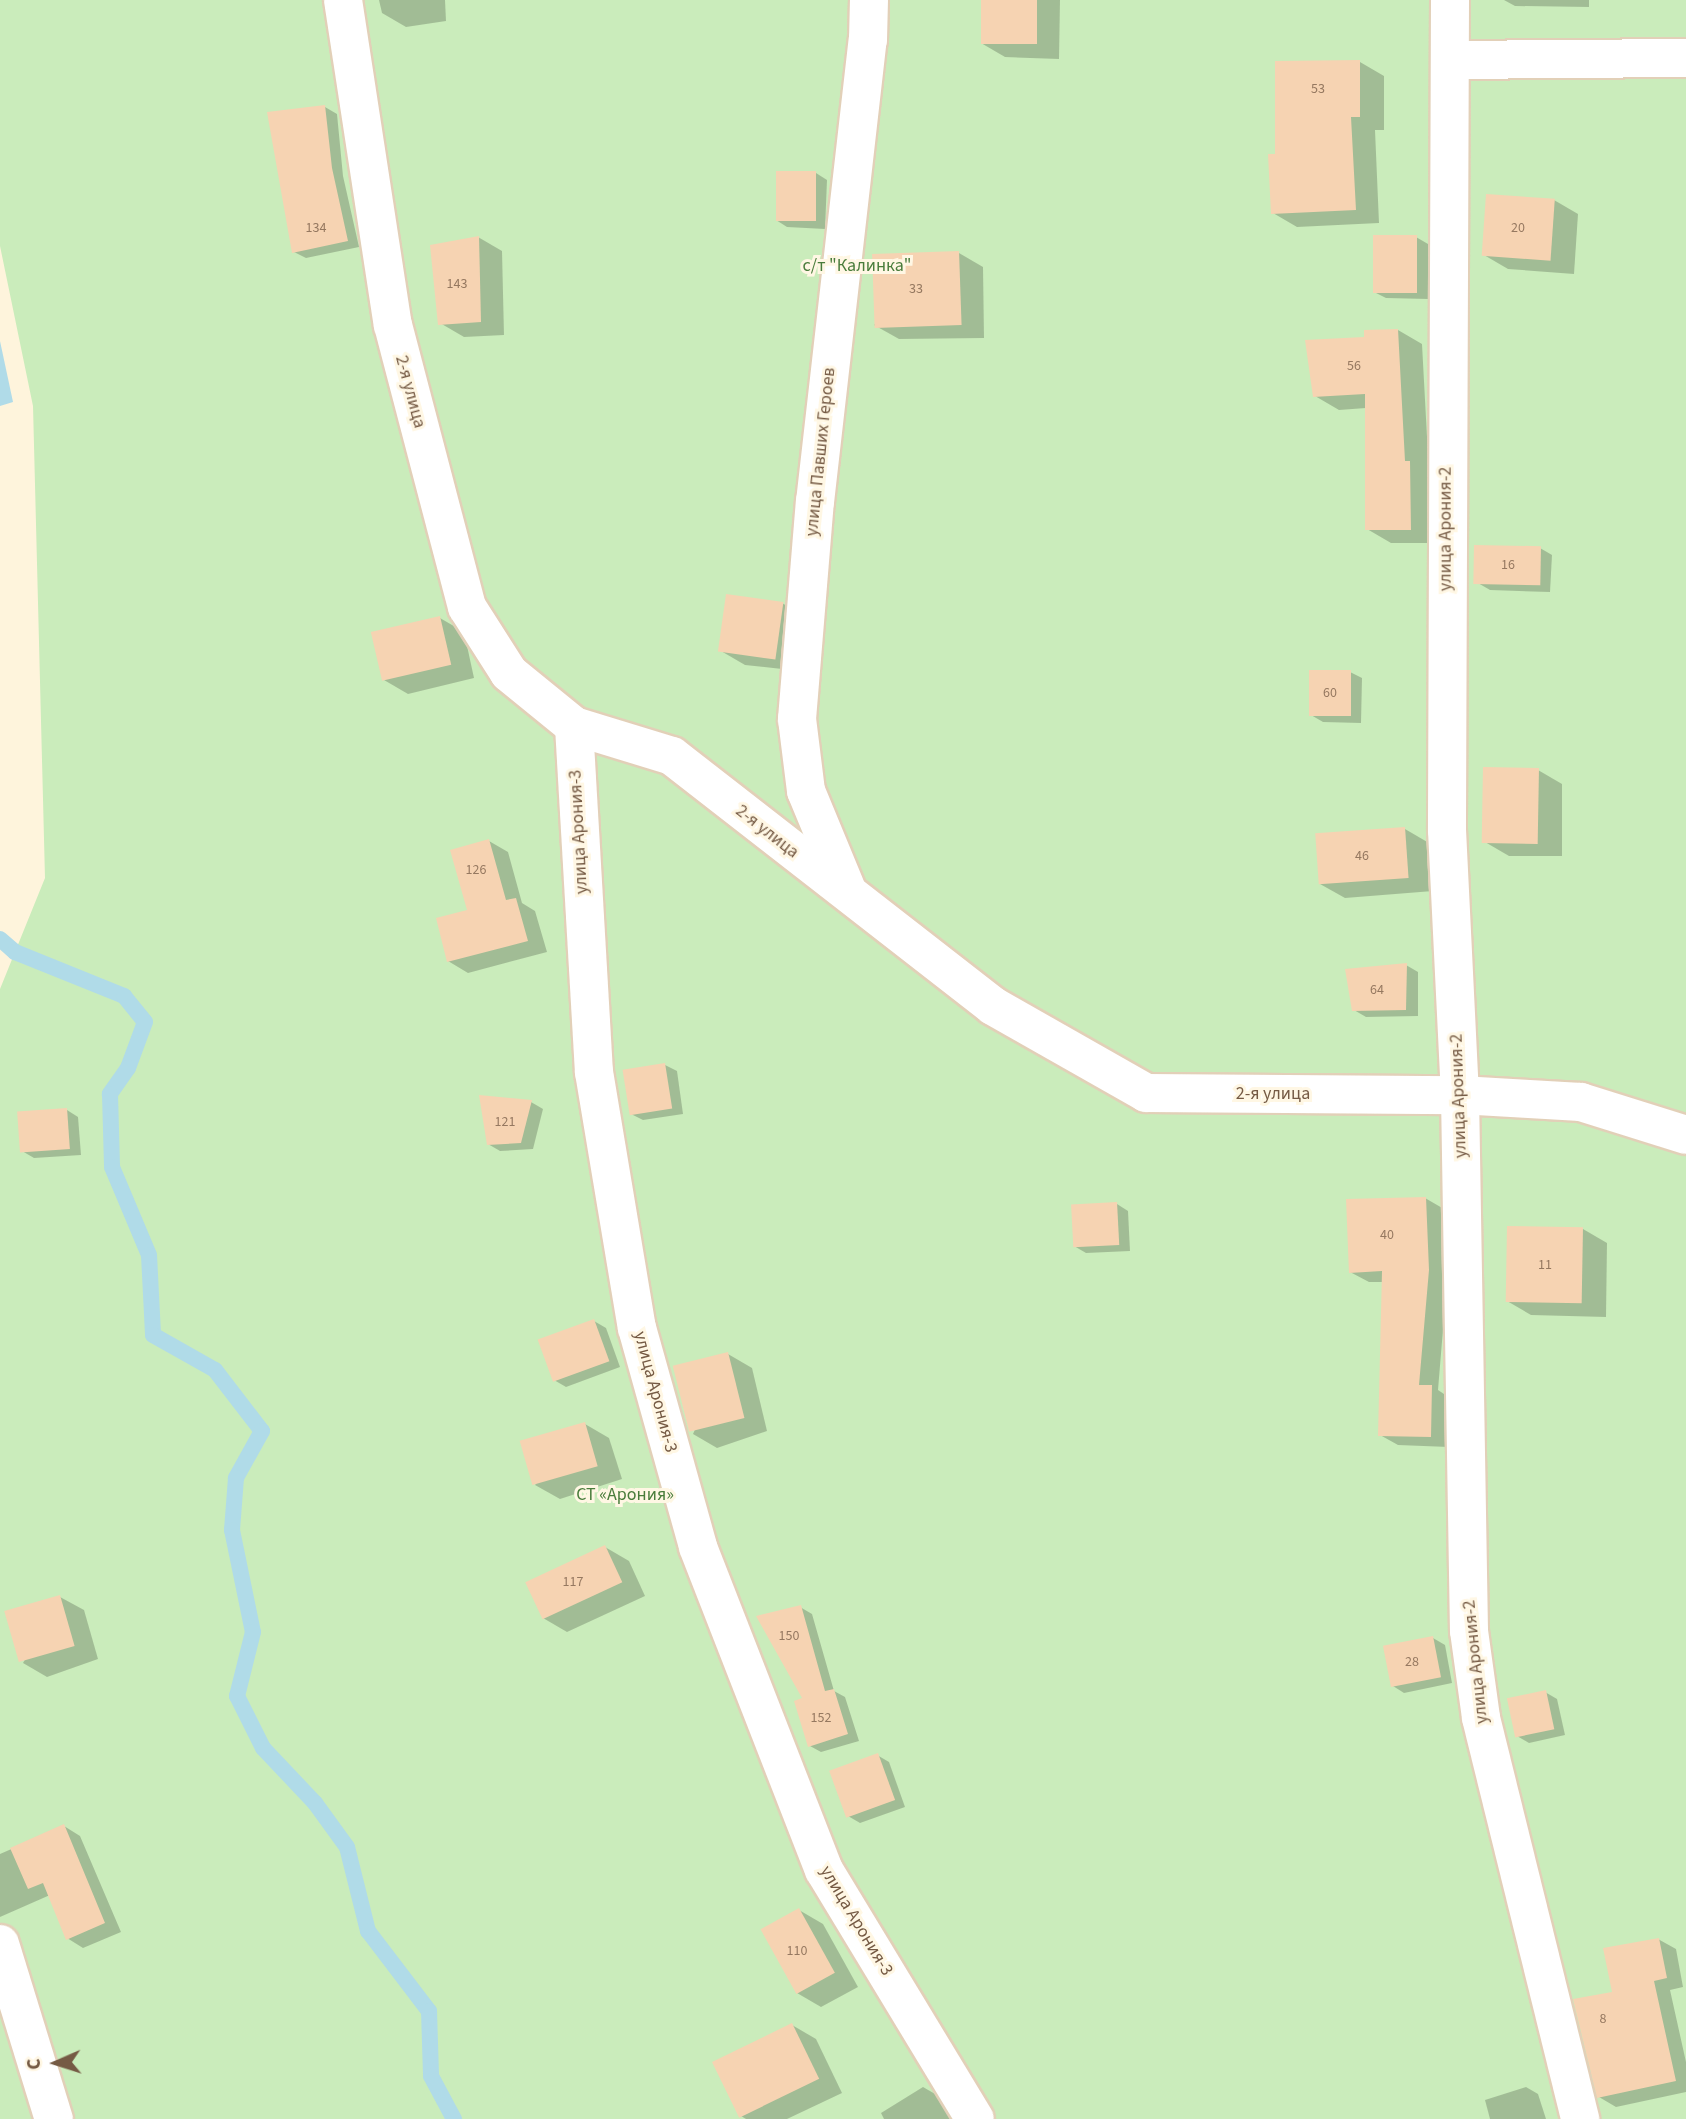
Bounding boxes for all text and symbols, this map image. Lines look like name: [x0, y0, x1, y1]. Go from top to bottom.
house number: 53: [1311, 81, 1325, 97]
house number: 134: [306, 220, 326, 236]
house number: 20: [1511, 220, 1525, 236]
park label: с/т "Калинка": [802, 255, 912, 277]
house number: 143: [447, 276, 467, 292]
house number: 33: [909, 281, 923, 297]
street label: 2-я улица: [390, 353, 430, 431]
house number: 56: [1347, 358, 1361, 374]
street label: улица Павших Героев: [801, 366, 841, 538]
street label: улица Арония-2: [1435, 467, 1457, 591]
house number: 16: [1501, 557, 1515, 573]
house number: 60: [1323, 685, 1337, 701]
street label: улица Арония-3: [565, 769, 593, 895]
street label: 2-я улица: [731, 801, 803, 863]
house number: 46: [1355, 848, 1369, 864]
house number: 126: [466, 862, 486, 878]
house number: 64: [1370, 982, 1384, 998]
street label: улица Арония-2: [1446, 1033, 1472, 1159]
street label: 2-я улица: [1236, 1083, 1310, 1105]
house number: 121: [495, 1114, 515, 1130]
house number: 40: [1380, 1227, 1394, 1243]
house number: 11: [1538, 1257, 1552, 1273]
street label: улица Арония-3: [628, 1329, 682, 1455]
park label: СТ «Арония»: [576, 1484, 674, 1506]
house number: 117: [563, 1574, 583, 1590]
street label: улица Арония-2: [1459, 1599, 1493, 1725]
house number: 150: [779, 1628, 799, 1644]
house number: 28: [1405, 1654, 1419, 1670]
house number: 152: [811, 1710, 831, 1726]
street label: улица Арония-3: [815, 1862, 897, 1980]
house number: 110: [787, 1943, 807, 1959]
house number: 8: [1600, 2011, 1606, 2027]
north arrow: [21, 2028, 91, 2098]
text: С: [21, 2058, 48, 2070]

